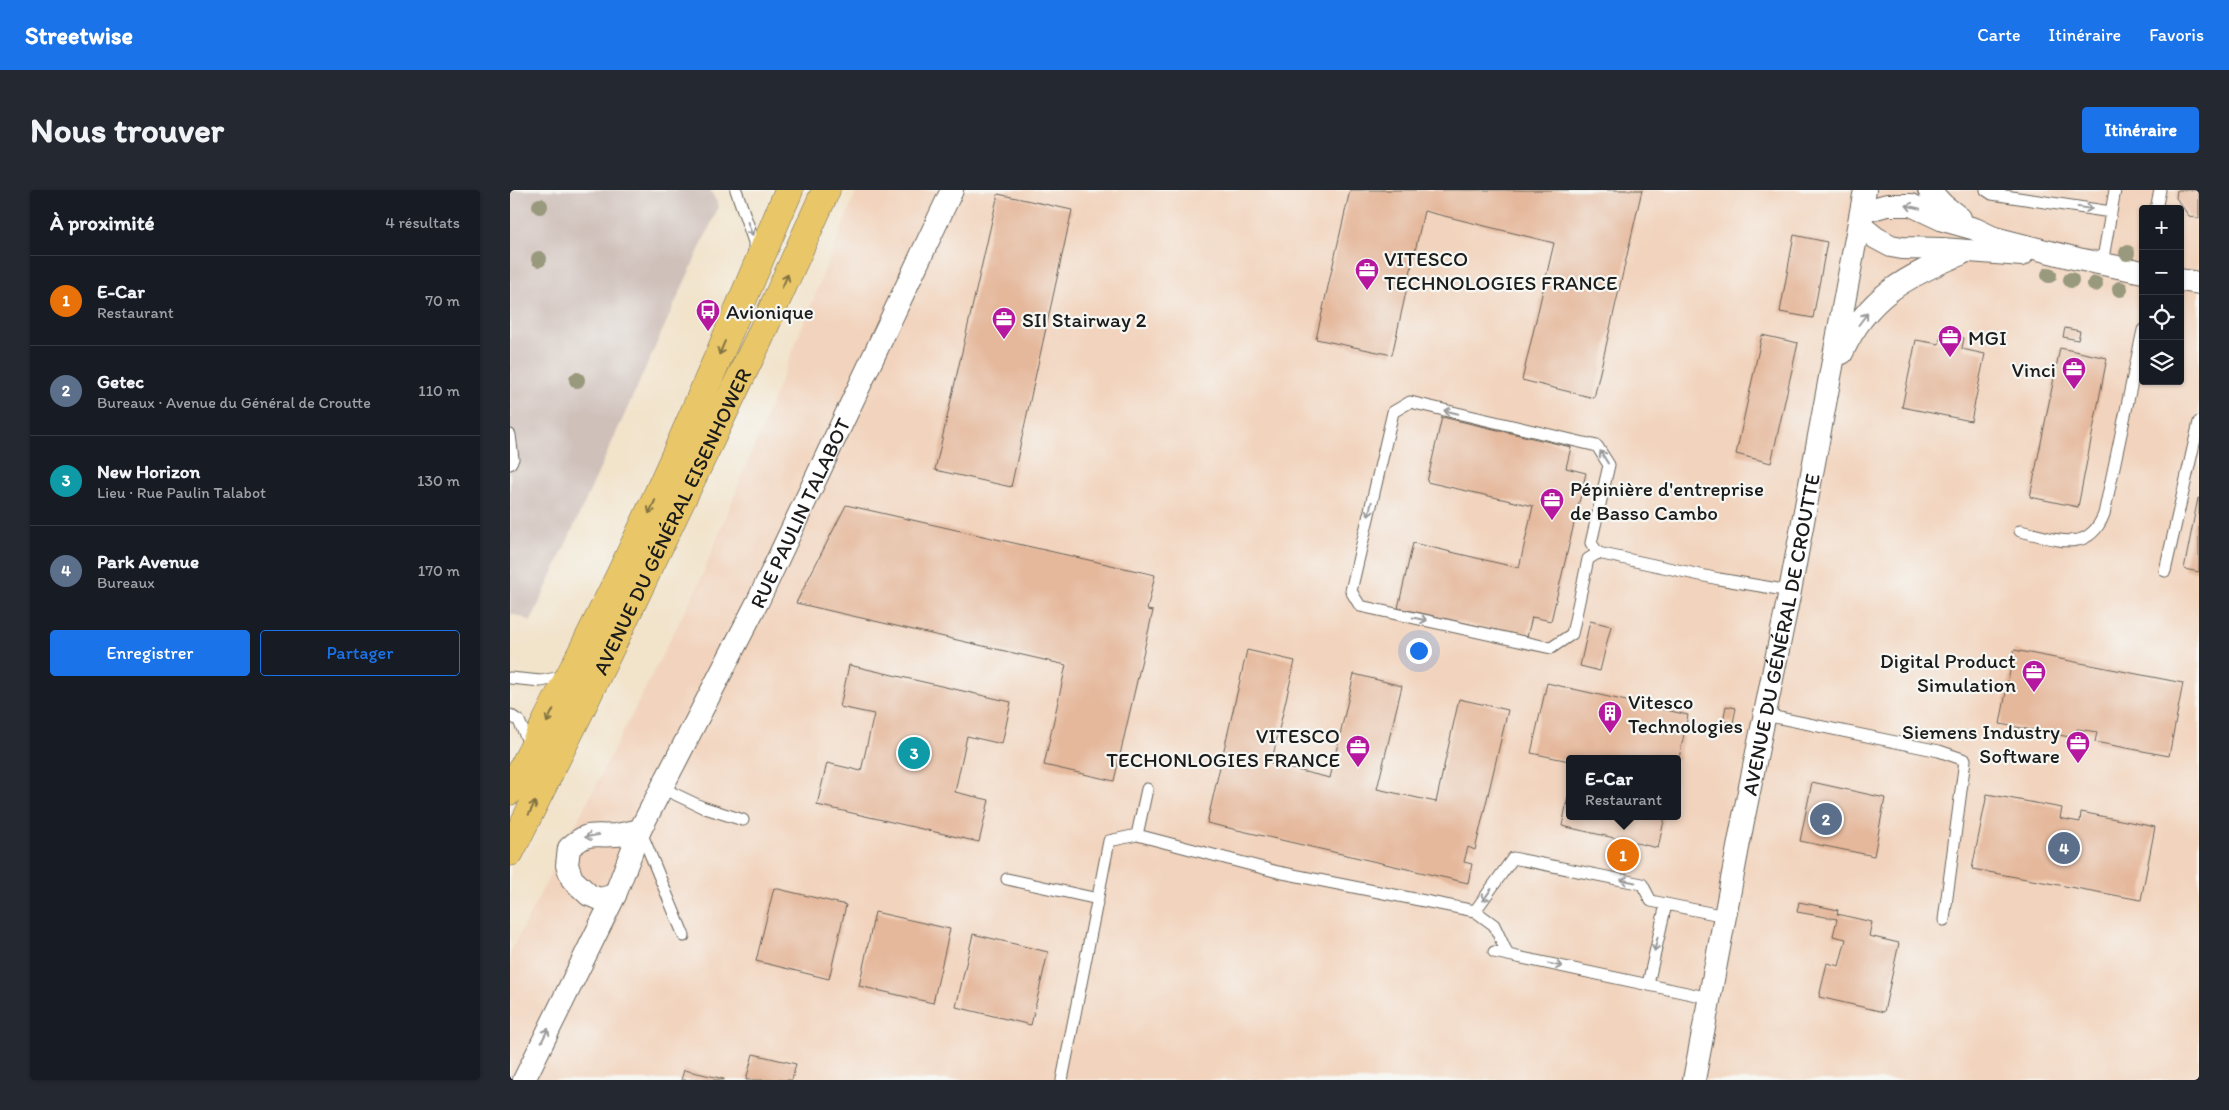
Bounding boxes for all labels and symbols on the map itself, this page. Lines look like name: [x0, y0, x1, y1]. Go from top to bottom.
one-way arrow: [1905, 202, 1921, 211]
one-way arrow: [2077, 203, 2093, 213]
one-way arrow: [745, 221, 755, 237]
place label: VITESCO TECHNOLOGIES FRANCE: [1384, 246, 1618, 295]
office icon: VITESCO TECHNOLOGIES FRANCE: [1354, 257, 1380, 291]
one-way arrow: [781, 274, 791, 289]
bus stop icon: Avionique: [695, 298, 721, 332]
place label: Avionique: [726, 299, 814, 324]
office icon: SII Stairway 2: [991, 306, 1017, 340]
place label: SII Stairway 2: [1022, 307, 1147, 332]
one-way arrow: [1857, 313, 1868, 326]
office icon: MGI: [1937, 324, 1963, 358]
place label: MGI: [1968, 325, 2007, 350]
one-way arrow: [716, 340, 725, 355]
office icon: Vinci: [2061, 356, 2087, 390]
place label: Vinci: [2011, 357, 2056, 382]
street label: AVENUE DU GÉNÉRAL EISENHOWER: [587, 364, 756, 678]
one-way arrow: [1444, 407, 1460, 416]
street label: RUE PAULIN TALABOT: [744, 413, 855, 612]
one-way arrow: [1599, 451, 1609, 465]
street label: AVENUE DU GÉNÉRAL DE CROUTTE: [1736, 471, 1824, 798]
place label: Pépinière d'entreprise de Basso Cambo: [1570, 476, 1764, 525]
office icon: Pépinière d'entreprise de Basso Cambo: [1539, 487, 1565, 521]
one-way arrow: [647, 499, 656, 514]
one-way arrow: [1365, 501, 1374, 517]
one-way arrow: [1411, 615, 1427, 624]
your location: [1406, 638, 1432, 664]
place label: Digital Product Simulation: [1880, 648, 2016, 697]
office icon: Digital Product Simulation: [2021, 659, 2047, 693]
place label: Vitesco Technologies: [1628, 689, 1743, 738]
building icon: Vitesco Technologies: [1597, 700, 1623, 734]
one-way arrow: [545, 708, 554, 723]
place label: Siemens Industry Software: [1902, 719, 2060, 768]
place label: VITESCO TECHONLOGIES FRANCE: [1106, 723, 1340, 772]
office icon: Siemens Industry Software: [2065, 730, 2091, 764]
pin: 3: [898, 734, 930, 772]
office icon: VITESCO TECHONLOGIES FRANCE: [1345, 734, 1371, 768]
pin: 2: [1810, 800, 1842, 838]
one-way arrow: [528, 801, 537, 816]
pin: 4: [2048, 829, 2080, 867]
one-way arrow: [584, 831, 600, 841]
pin: 1: [1607, 836, 1639, 874]
one-way arrow: [1620, 875, 1636, 885]
one-way arrow: [1481, 888, 1492, 901]
one-way arrow: [1651, 935, 1660, 951]
one-way arrow: [1547, 961, 1563, 970]
one-way arrow: [540, 1028, 550, 1043]

